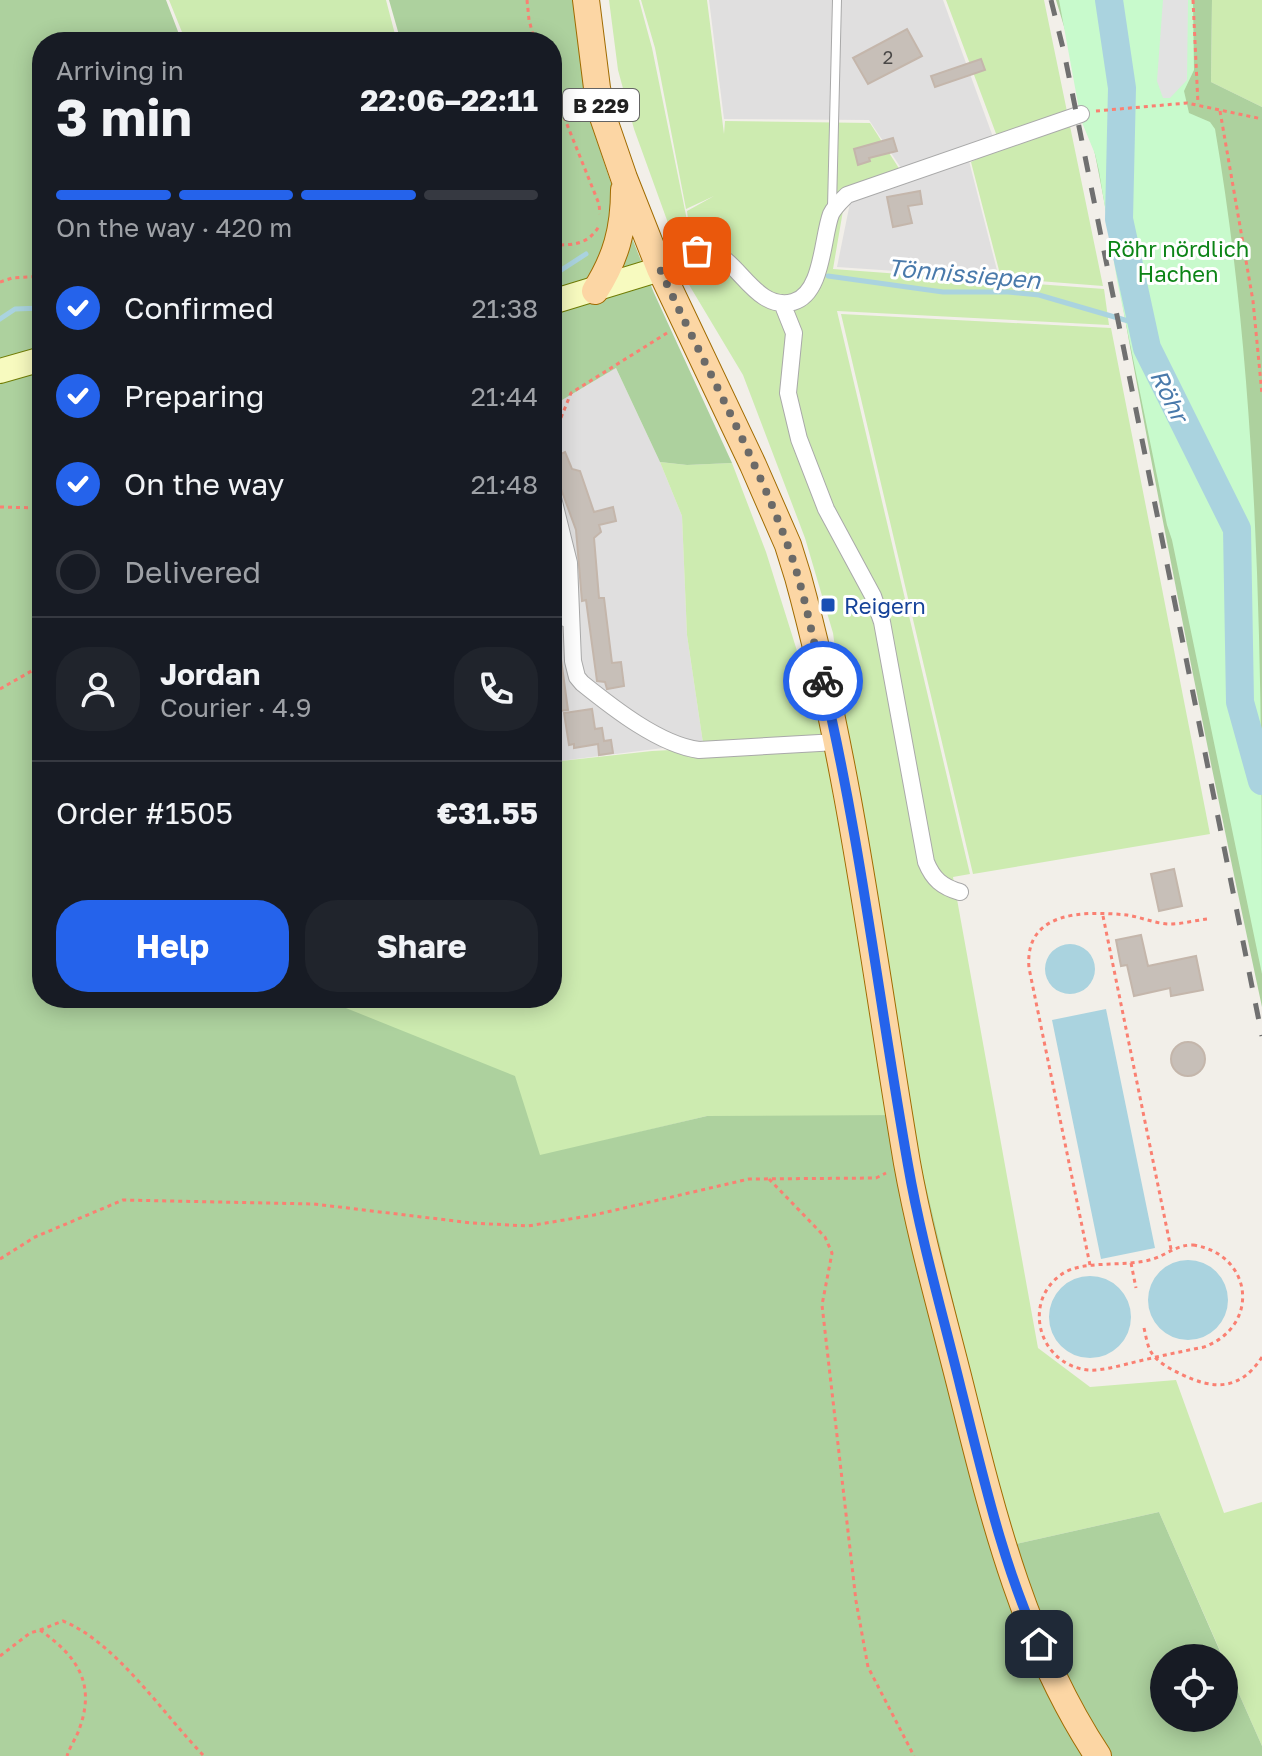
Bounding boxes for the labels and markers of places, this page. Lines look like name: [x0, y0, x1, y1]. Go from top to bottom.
pin: [663, 217, 731, 285]
place label: Reigern: [844, 592, 926, 619]
marker: Reigern: [819, 596, 837, 614]
pin: [1005, 1610, 1073, 1678]

